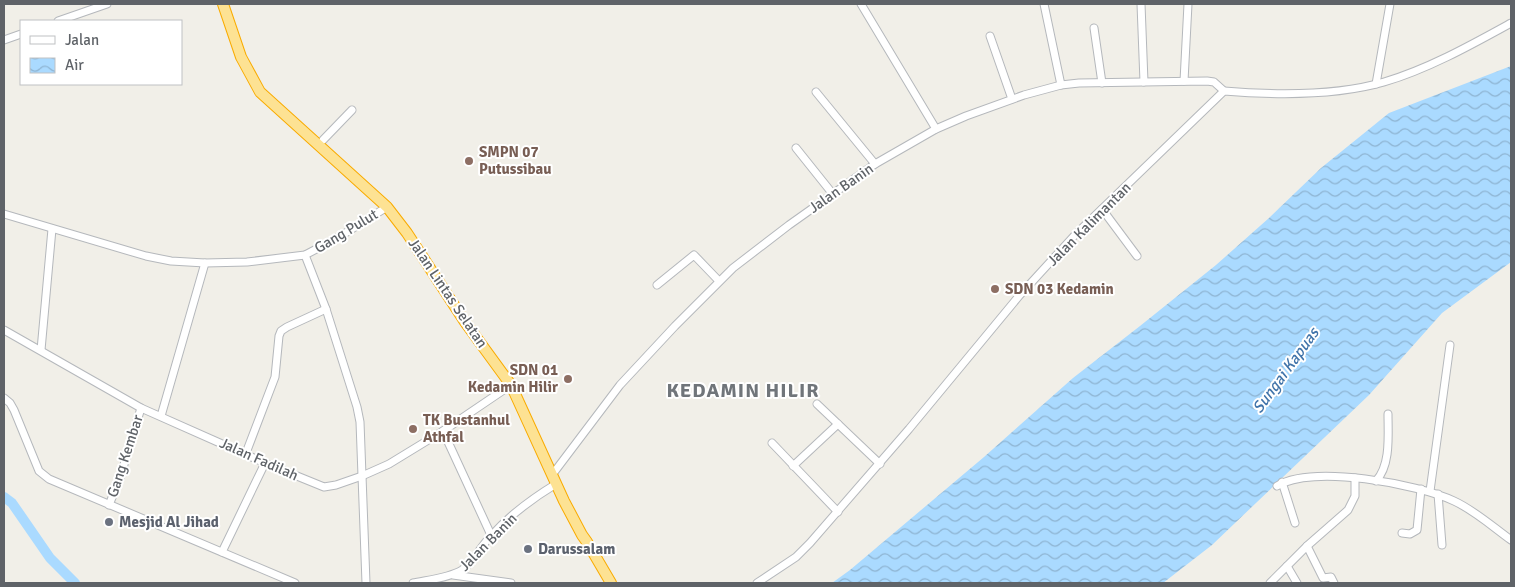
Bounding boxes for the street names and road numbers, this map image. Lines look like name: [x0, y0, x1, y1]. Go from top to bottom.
street label: Jalan Banin: [805, 159, 877, 217]
street label: Jalan Kalimantan: [1043, 178, 1135, 270]
street label: Gang Pulut: [311, 205, 381, 257]
street label: Jalan Lintas Selatan: [405, 235, 491, 351]
street label: Gang Kembar: [103, 412, 147, 500]
street label: Jalan Fadilah: [217, 434, 301, 484]
street label: Jalan Banin: [455, 509, 521, 575]

